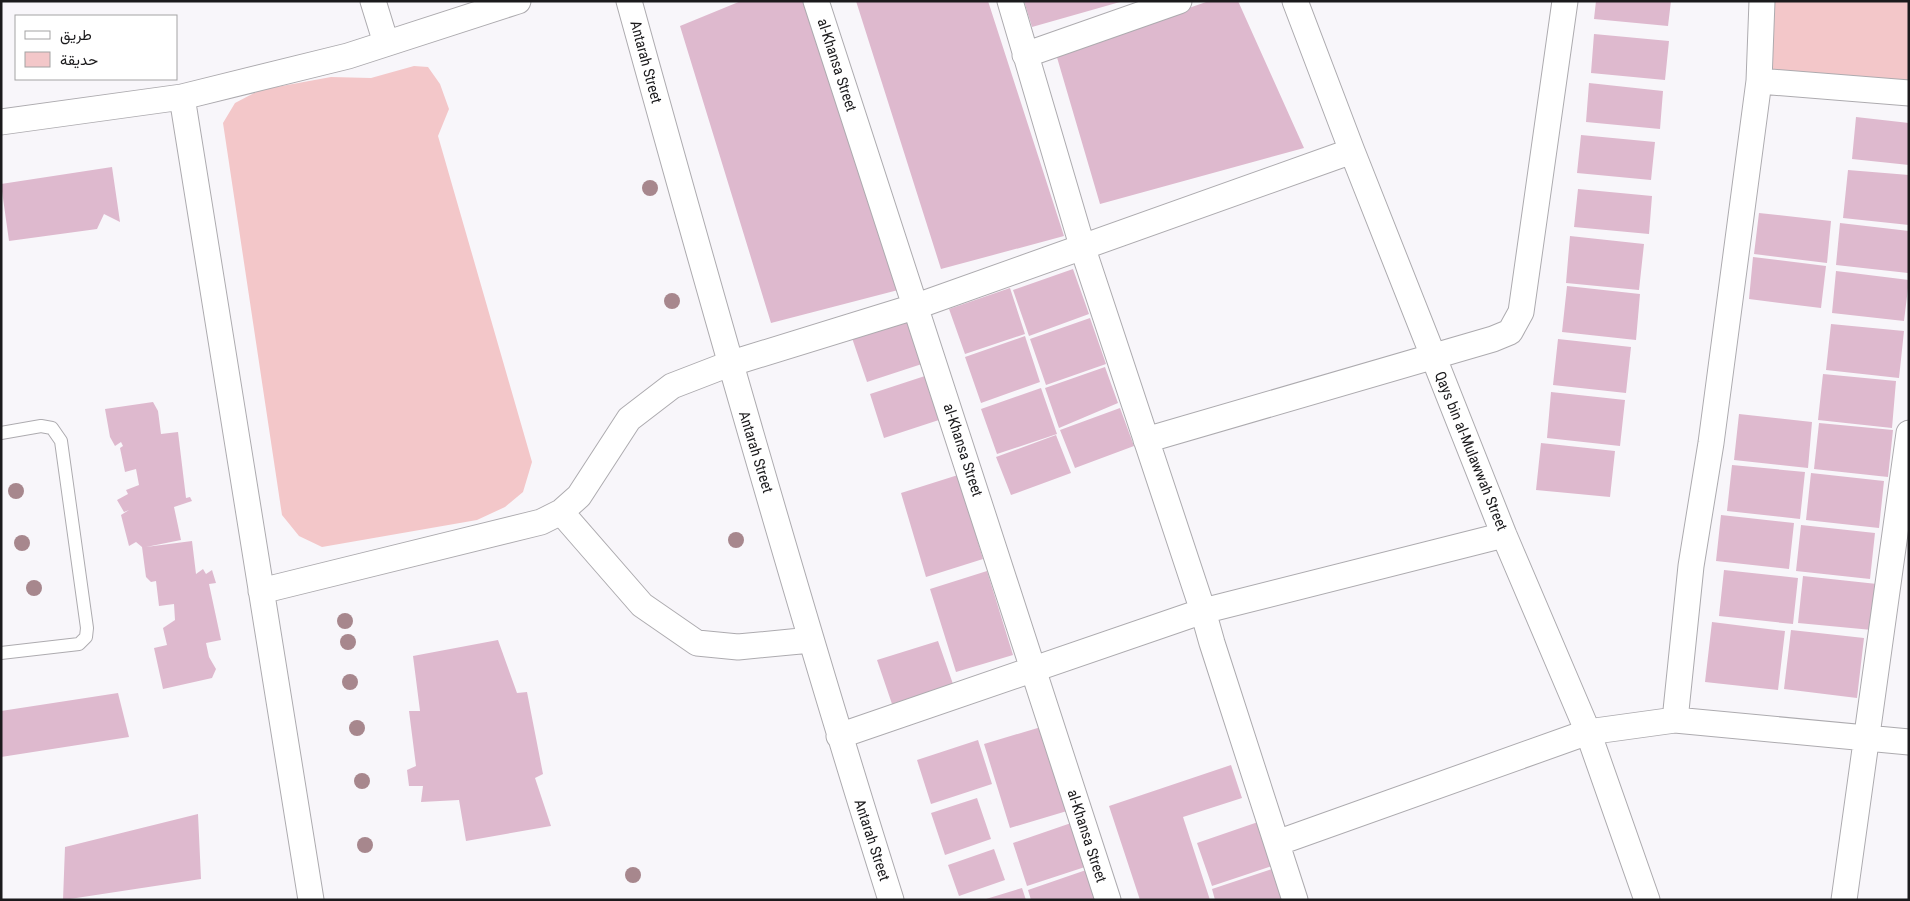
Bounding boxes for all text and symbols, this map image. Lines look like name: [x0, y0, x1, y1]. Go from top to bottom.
legend: [15, 15, 178, 80]
street label: al-Khansa Street: [813, 16, 861, 114]
street label: Antarah Street: [626, 19, 666, 105]
text: طريق: [60, 26, 92, 45]
text: حديقة: [60, 51, 98, 69]
street label: Qays bin al-Mulawwah Street: [1431, 369, 1511, 533]
street label: al-Khansa Street: [939, 401, 987, 499]
street label: Antarah Street: [735, 409, 777, 495]
street label: al-Khansa Street: [1063, 787, 1111, 885]
street label: Antarah Street: [850, 797, 894, 883]

